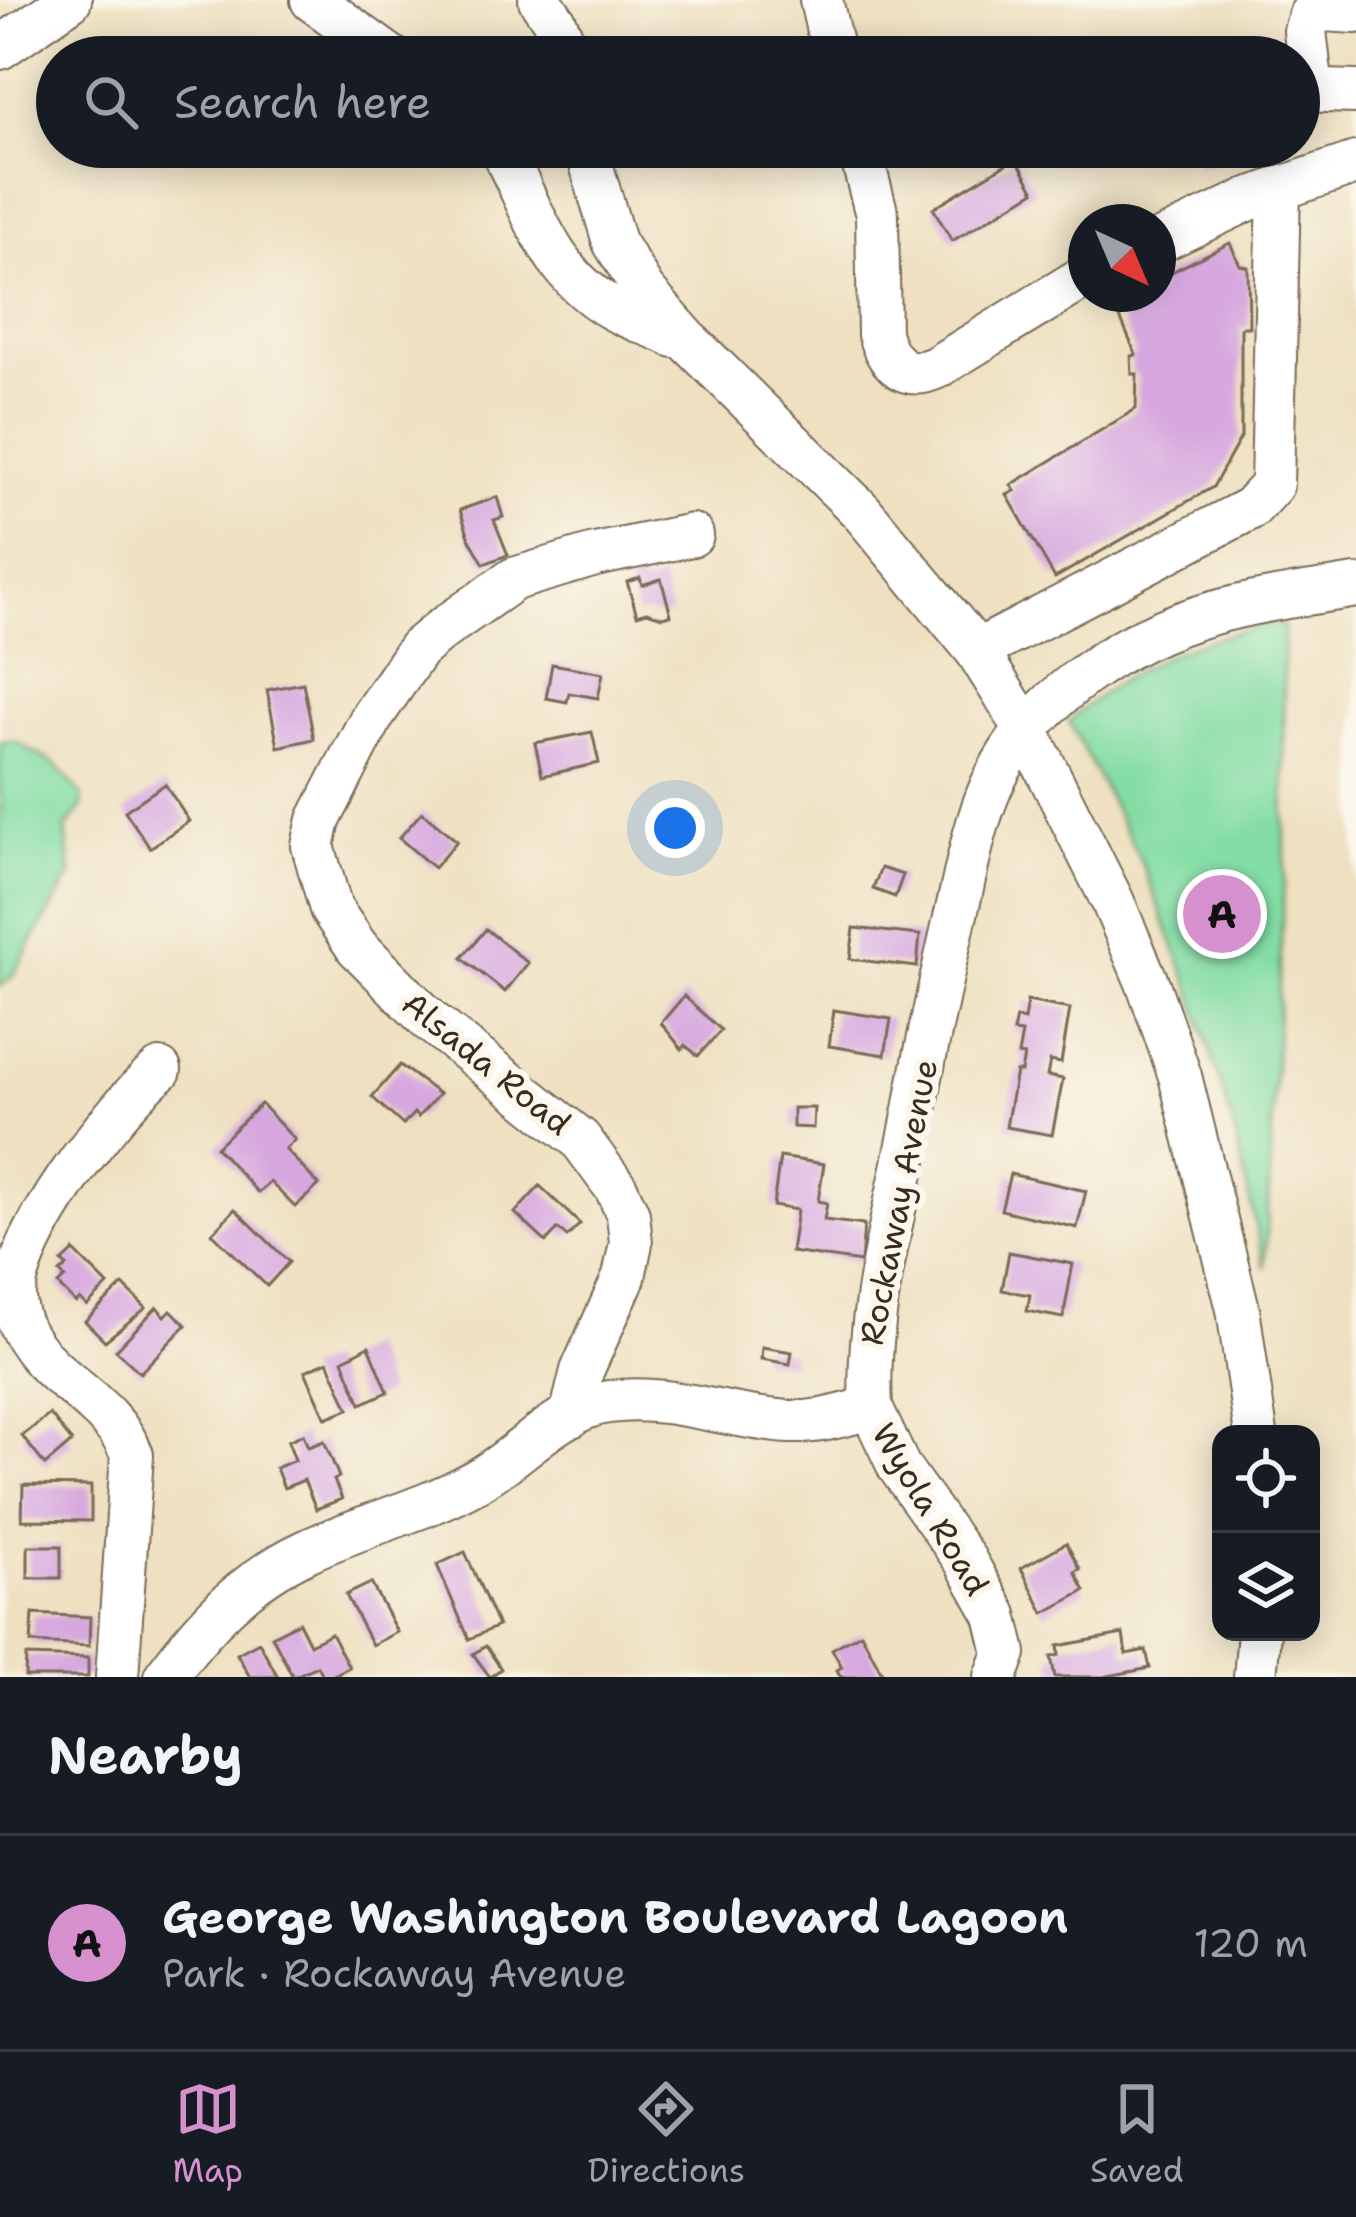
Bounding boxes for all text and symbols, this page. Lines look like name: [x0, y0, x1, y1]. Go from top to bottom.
search box: [36, 36, 1320, 168]
icon: search: [78, 69, 144, 135]
text: Search here: [174, 72, 431, 132]
north arrow: [1068, 204, 1176, 312]
your location: [645, 798, 705, 858]
pin: A: [1183, 869, 1261, 959]
street label: Alsada Road: [393, 981, 581, 1146]
street label: Rockaway Avenue: [849, 1055, 948, 1349]
street label: Wyola Road: [861, 1415, 1000, 1604]
map controls: [1212, 1425, 1320, 1641]
button: locate: [1212, 1425, 1320, 1533]
button: layers: [1212, 1533, 1320, 1641]
text: Nearby: [48, 1721, 243, 1789]
text: George Washington Boulevard Lagoon: [162, 1887, 1068, 1947]
text: A: [72, 1917, 102, 1969]
text: 120 m: [1193, 1917, 1308, 1969]
text: Park · Rockaway Avenue: [162, 1947, 626, 1999]
tab: Map: [172, 2076, 243, 2193]
tab: Directions: [588, 2076, 745, 2193]
tab: Saved: [1090, 2076, 1184, 2193]

